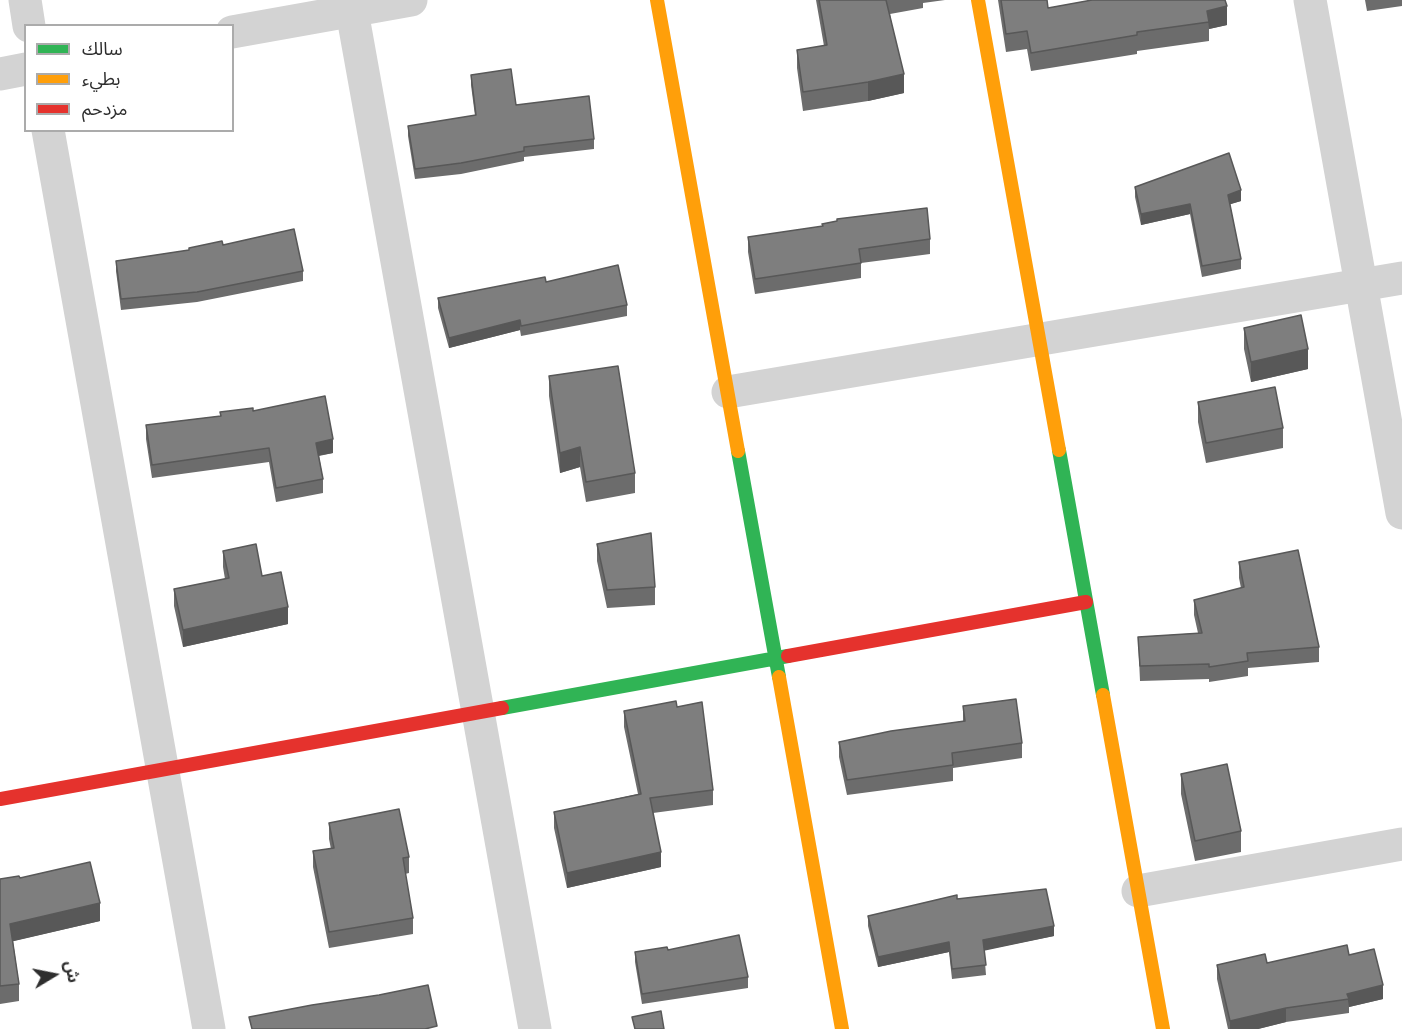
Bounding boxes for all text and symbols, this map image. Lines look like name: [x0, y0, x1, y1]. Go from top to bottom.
legend: [24, 24, 234, 132]
text: سالك: [82, 38, 123, 60]
text: بطيء: [82, 68, 120, 90]
text: مزدحم: [82, 98, 127, 120]
north arrow: [24, 945, 84, 1005]
text: ش: [61, 959, 83, 984]

